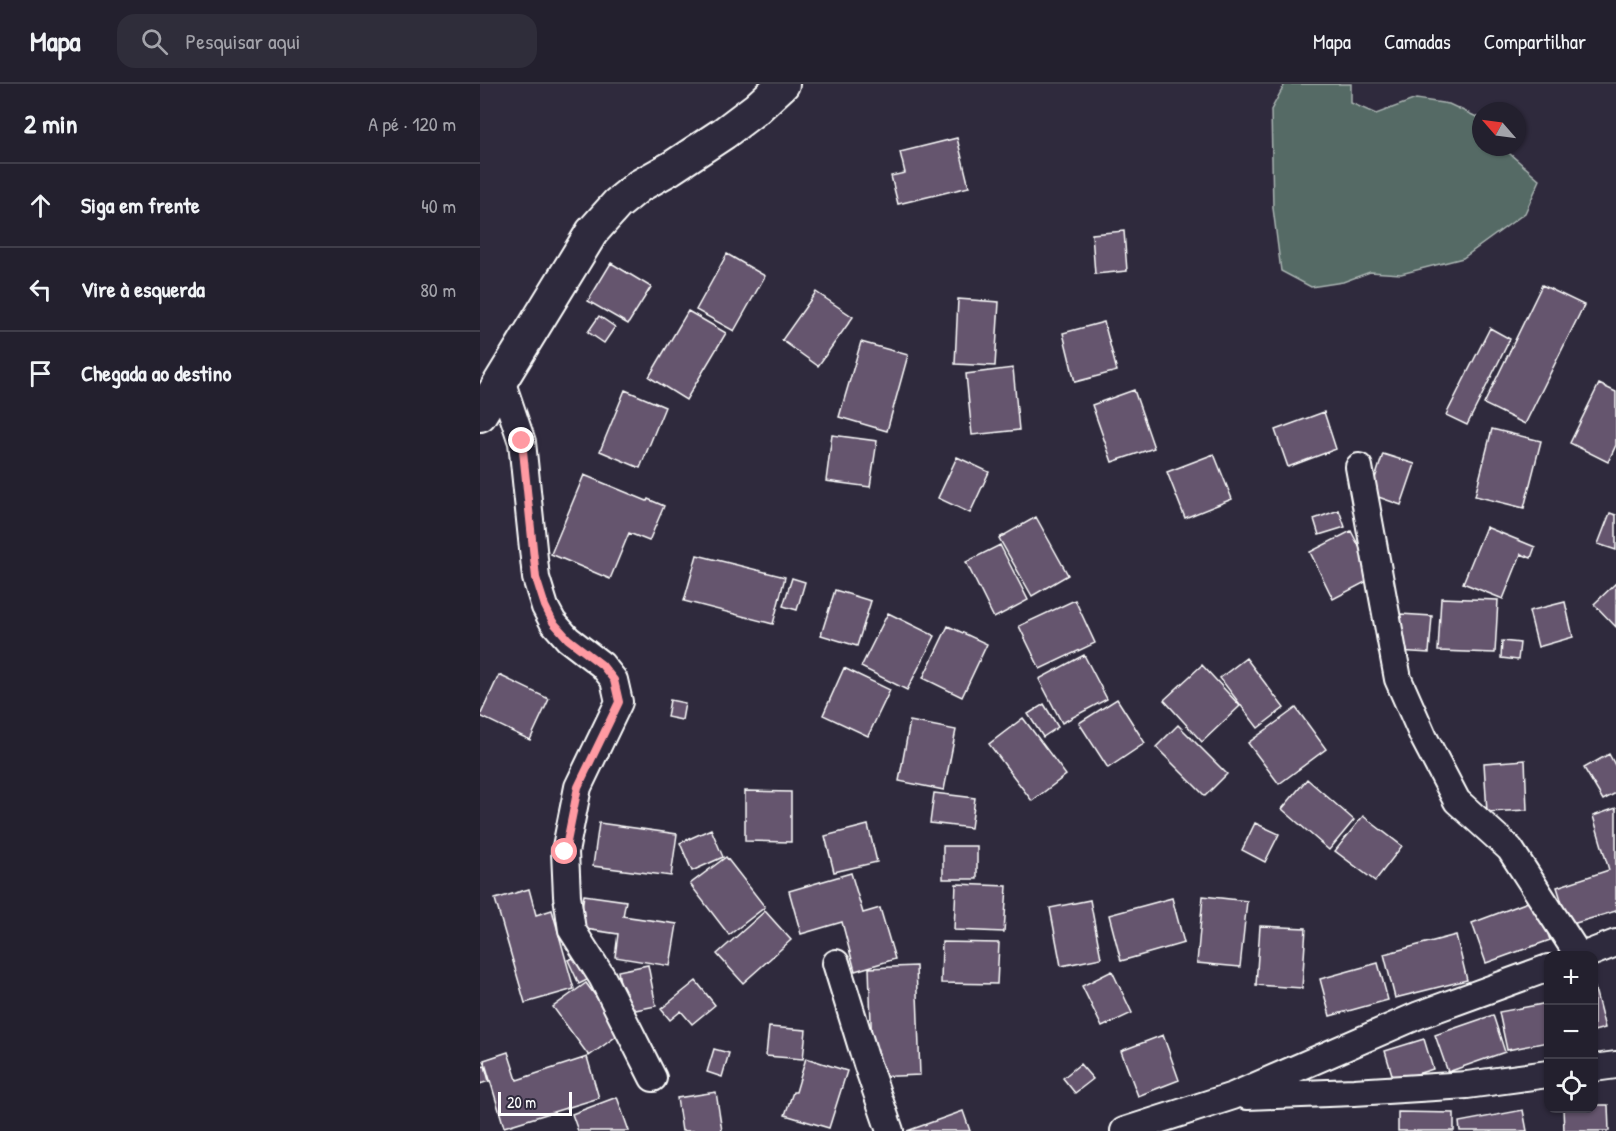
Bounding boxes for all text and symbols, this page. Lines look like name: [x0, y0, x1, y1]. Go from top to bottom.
search box: [117, 14, 537, 68]
text: Mapa: [30, 22, 81, 60]
icon: search: [138, 25, 171, 58]
text: Pesquisar aqui: [186, 26, 301, 56]
text: Mapa: [1313, 27, 1351, 56]
text: Camadas: [1384, 27, 1451, 56]
text: Compartilhar: [1484, 27, 1586, 56]
north arrow: [1472, 102, 1526, 156]
text: 2 min: [24, 106, 77, 141]
text: A pé · 120 m: [368, 110, 456, 137]
icon: ahead: [24, 189, 57, 222]
text: Siga em frente: [81, 190, 200, 220]
text: 40 m: [421, 192, 456, 219]
icon: left: [24, 273, 57, 306]
text: Vire à esquerda: [81, 274, 205, 304]
text: 80 m: [420, 276, 456, 303]
icon: arrive: [24, 357, 57, 390]
text: Chegada ao destino: [81, 358, 231, 388]
route end: [508, 427, 534, 453]
route start: [551, 838, 577, 864]
map controls: [1544, 951, 1598, 1113]
button: +: [1544, 951, 1598, 1005]
button: −: [1544, 1005, 1598, 1059]
button: locate: [1544, 1059, 1598, 1113]
scale bar: [498, 1089, 572, 1116]
text: 20 m: [507, 1091, 536, 1113]

